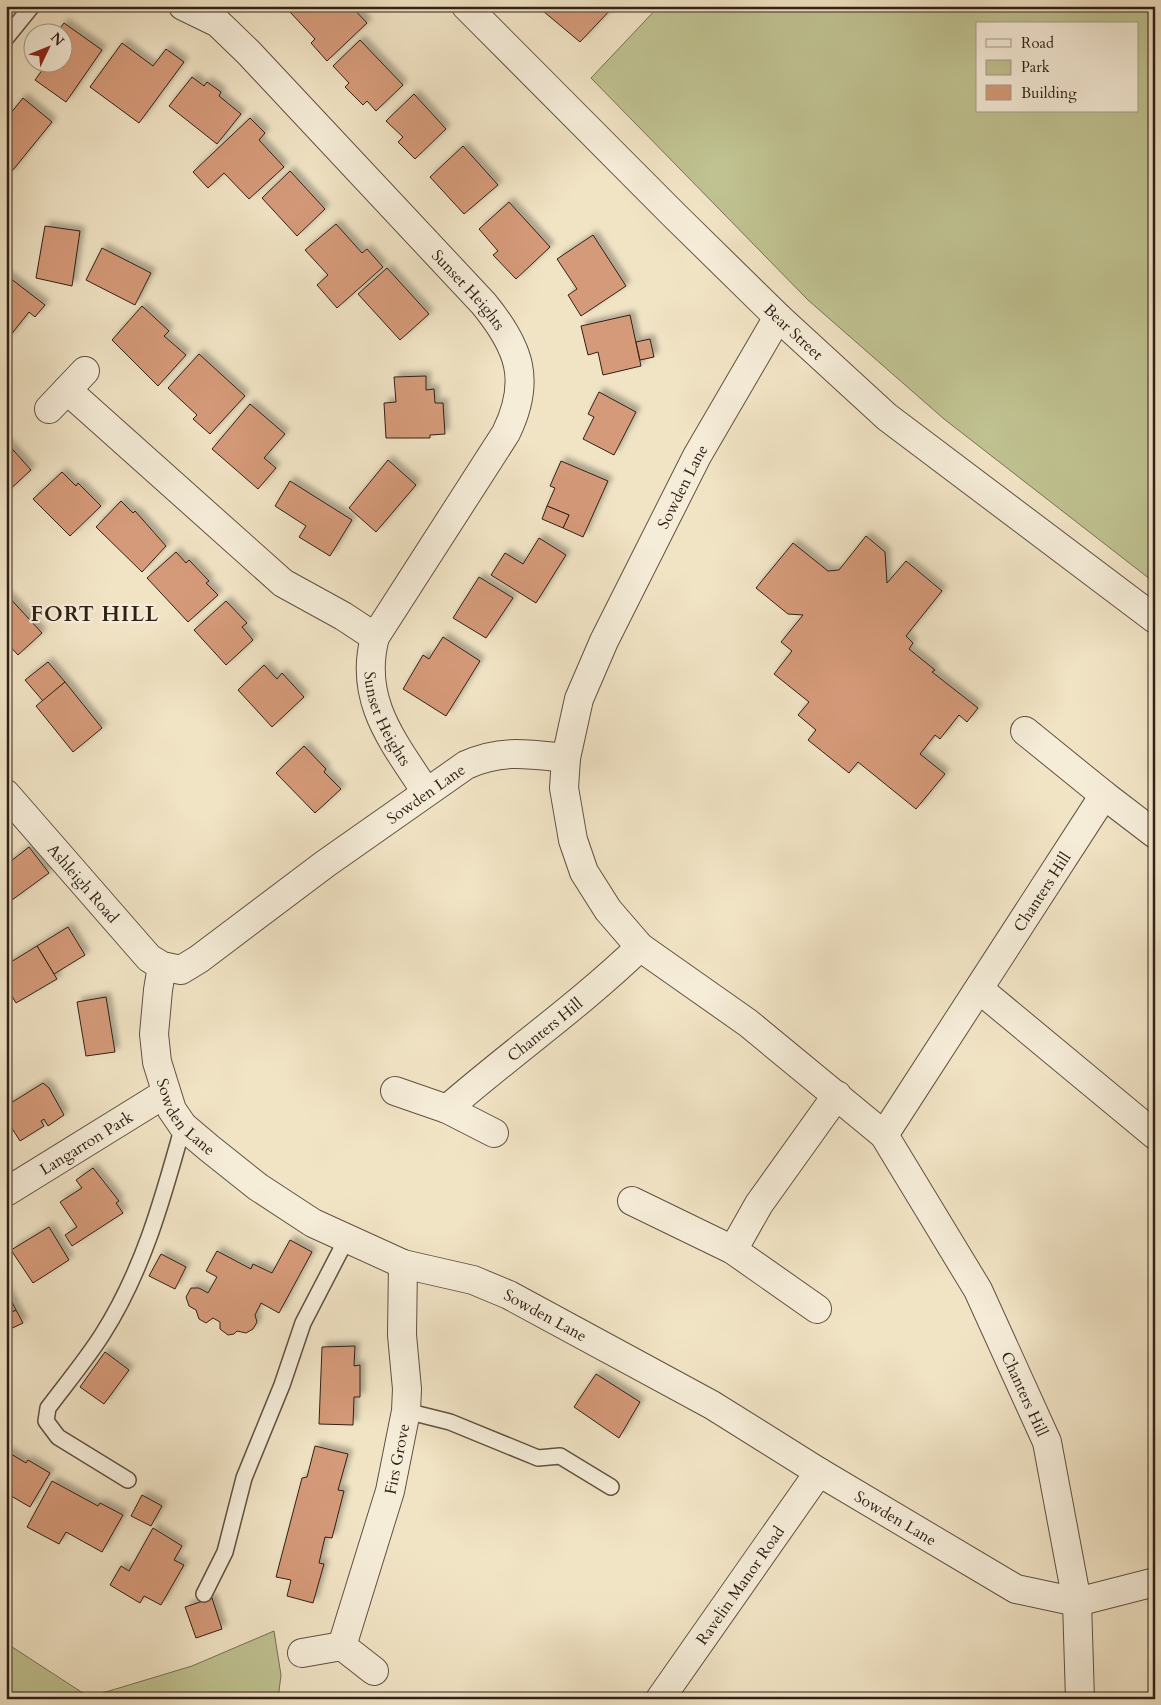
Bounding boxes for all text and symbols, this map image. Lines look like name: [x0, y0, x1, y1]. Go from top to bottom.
north arrow: [22, 22, 72, 72]
legend: [976, 22, 1138, 112]
text: N: [46, 29, 68, 50]
text: Road: [1021, 33, 1054, 53]
text: Park: [1021, 57, 1050, 77]
text: Building: [1021, 83, 1077, 103]
street label: Sunset Heights: [426, 245, 510, 335]
street label: Bear Street: [759, 299, 828, 365]
street label: Sowden Lane: [652, 441, 713, 533]
district label: FORT HILL: [31, 600, 159, 629]
street label: Sunset Heights: [359, 671, 416, 771]
street label: Sowden Lane: [382, 759, 470, 830]
street label: Ashleigh Road: [42, 839, 124, 928]
street label: Chanters Hill: [1008, 848, 1076, 936]
street label: Chanters Hill: [503, 993, 587, 1067]
street label: Sowden Lane: [151, 1076, 219, 1161]
street label: Langarron Park: [36, 1106, 138, 1181]
street label: Sowden Lane: [500, 1284, 591, 1347]
street label: Chanters Hill: [995, 1348, 1053, 1440]
street label: Firs Grove: [380, 1422, 415, 1496]
street label: Sowden Lane: [850, 1486, 940, 1551]
street label: Ravelin Manor Road: [691, 1522, 790, 1650]

